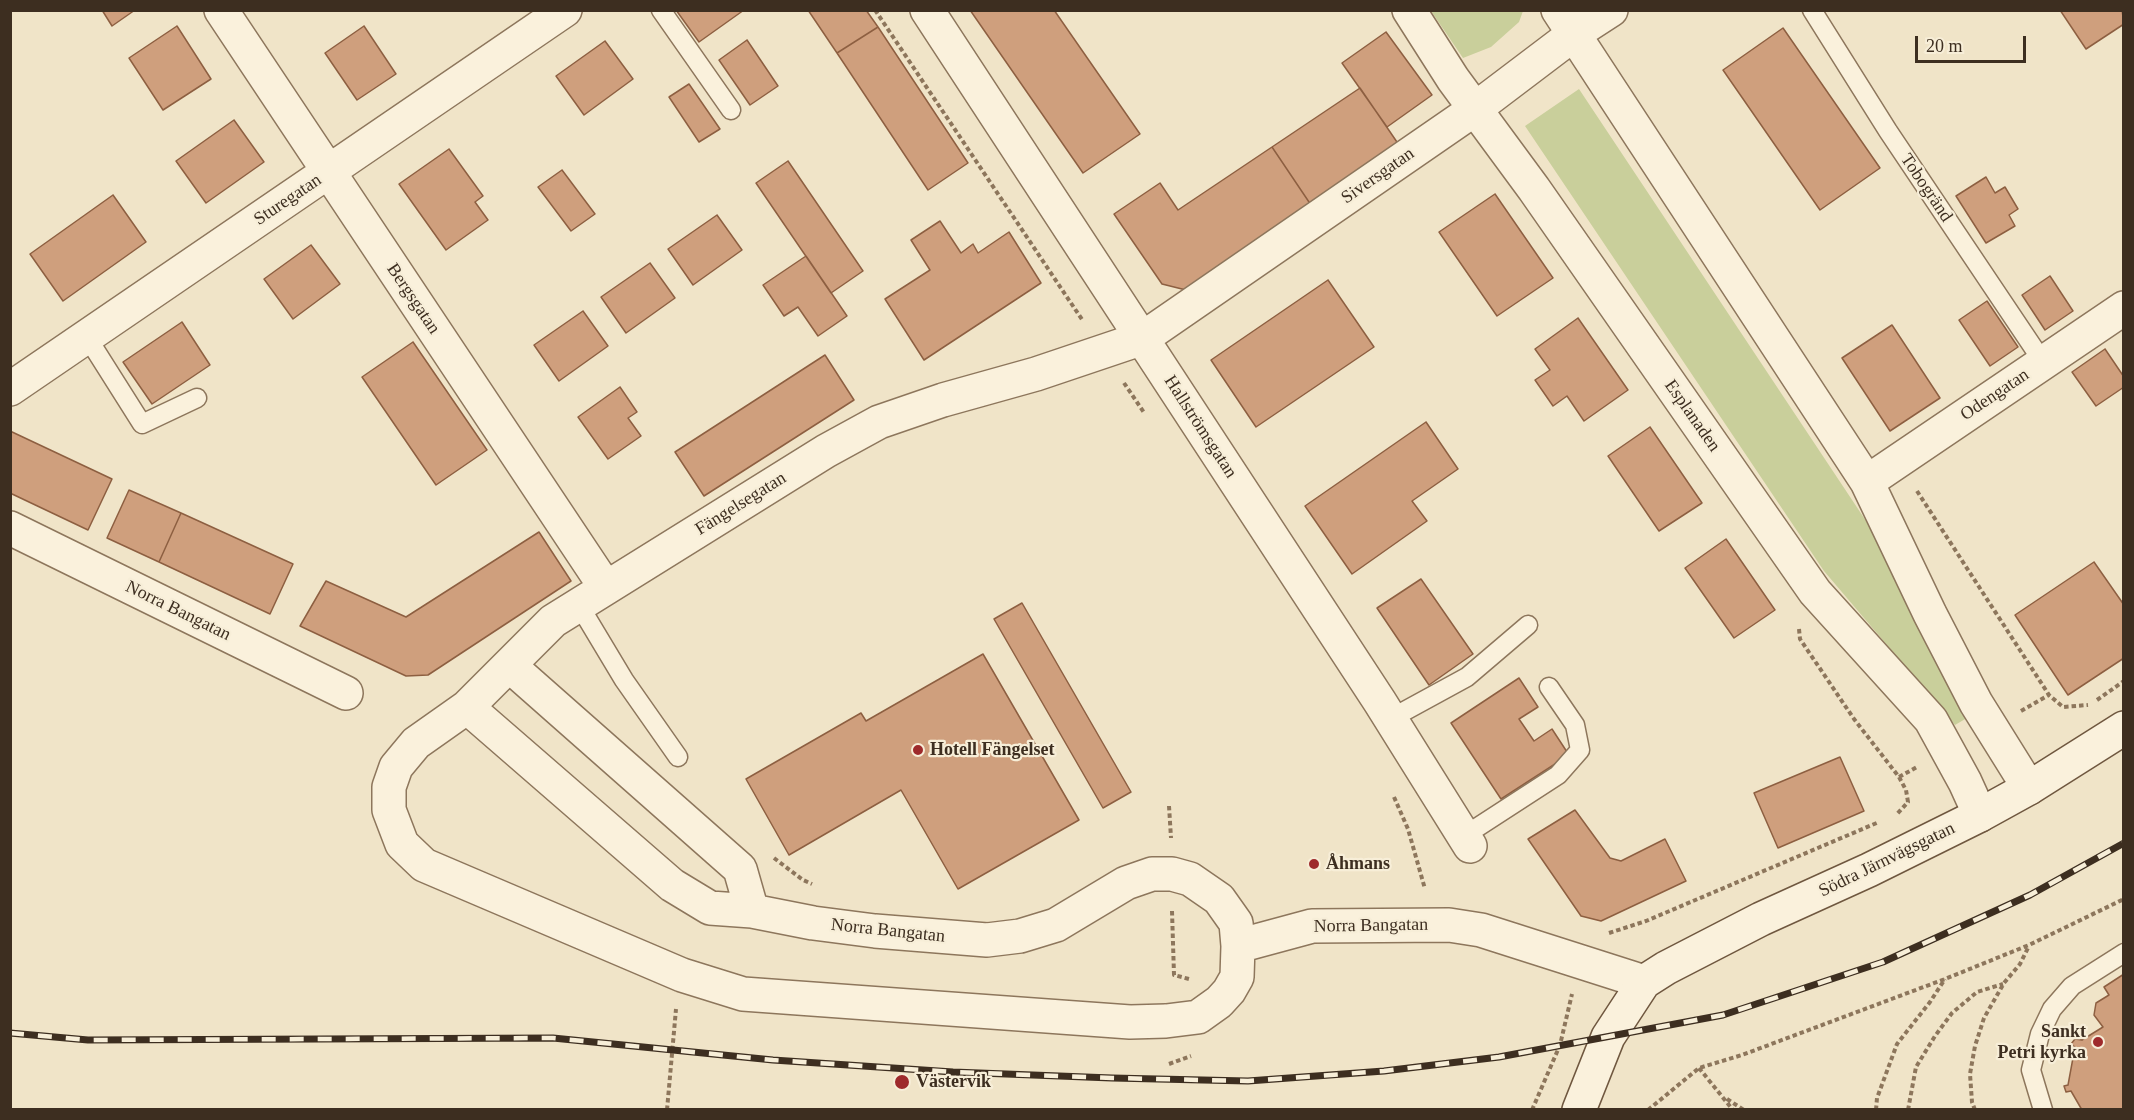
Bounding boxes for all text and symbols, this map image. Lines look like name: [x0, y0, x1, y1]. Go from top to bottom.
scale bar: [1918, 24, 2029, 62]
text: 20 m: [1926, 36, 1963, 56]
street label: Siversgatan: [1337, 143, 1419, 209]
street label: Tobogränd: [1895, 150, 1957, 226]
street label: Sturegatan: [250, 170, 326, 230]
street label: Bergsgatan: [381, 260, 445, 338]
street label: Odengatan: [1957, 364, 2033, 426]
street label: Hallströmsgatan: [1159, 372, 1241, 482]
street label: Esplanaden: [1659, 376, 1725, 456]
street label: Fängelsegatan: [692, 468, 790, 540]
street label: Norra Bangatan: [122, 576, 234, 646]
place label: Hotell Fängelset: [930, 739, 1054, 761]
marker: Hotell Fängelset: [911, 743, 925, 757]
street label: Södra Järnvägsgatan: [1816, 818, 1958, 902]
place label: Åhmans: [1326, 853, 1390, 875]
marker: Åhmans: [1307, 857, 1321, 871]
street label: Norra Bangatan: [830, 914, 946, 948]
street label: Norra Bangatan: [1314, 914, 1428, 938]
place label: Sankt Petri kyrka: [1998, 1021, 2086, 1064]
marker: Sankt Petri kyrka: [2091, 1035, 2105, 1049]
place label: Västervik: [916, 1071, 991, 1093]
marker: Västervik: [893, 1073, 911, 1091]

